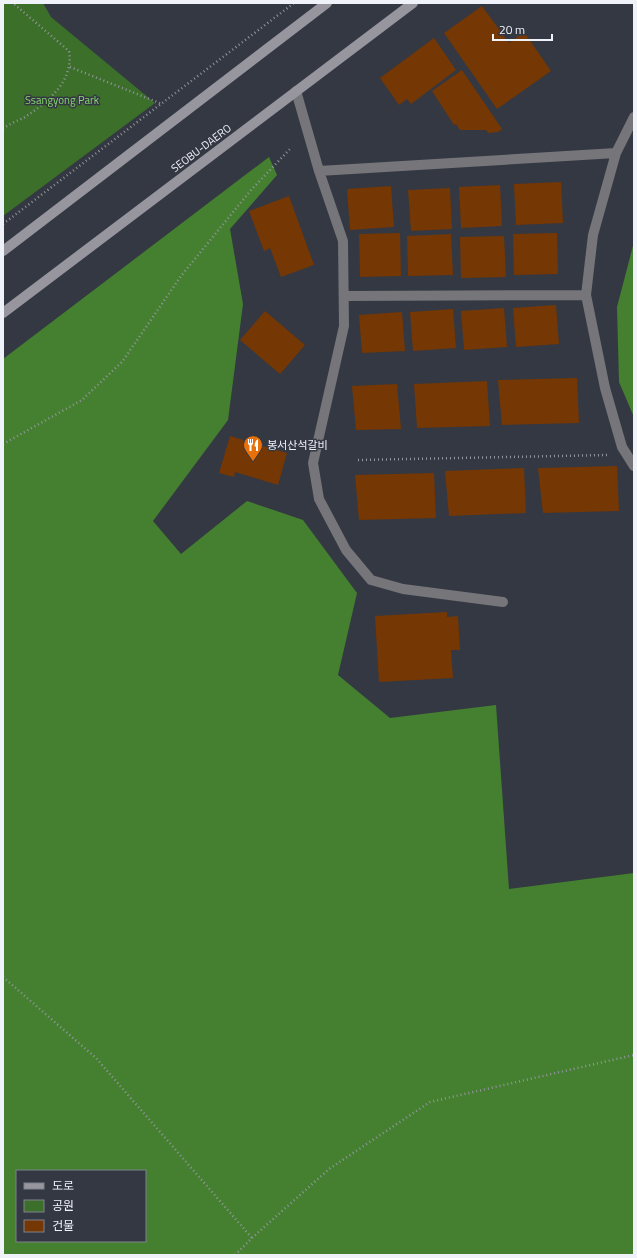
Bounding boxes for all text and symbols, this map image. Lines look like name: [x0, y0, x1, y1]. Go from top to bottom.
scale bar: [493, 16, 552, 42]
text: 20 m: [499, 20, 525, 39]
park label: Ssangyong Park: [25, 92, 100, 108]
street label: SEOBU-DAERO: [168, 120, 234, 176]
restaurant icon: 봉서산석갈비: [242, 434, 264, 462]
place label: 봉서산석갈비: [267, 437, 328, 453]
legend: [16, 1170, 146, 1242]
text: 도로: [52, 1176, 74, 1195]
text: 공원: [52, 1196, 74, 1215]
text: 건물: [52, 1216, 74, 1235]

